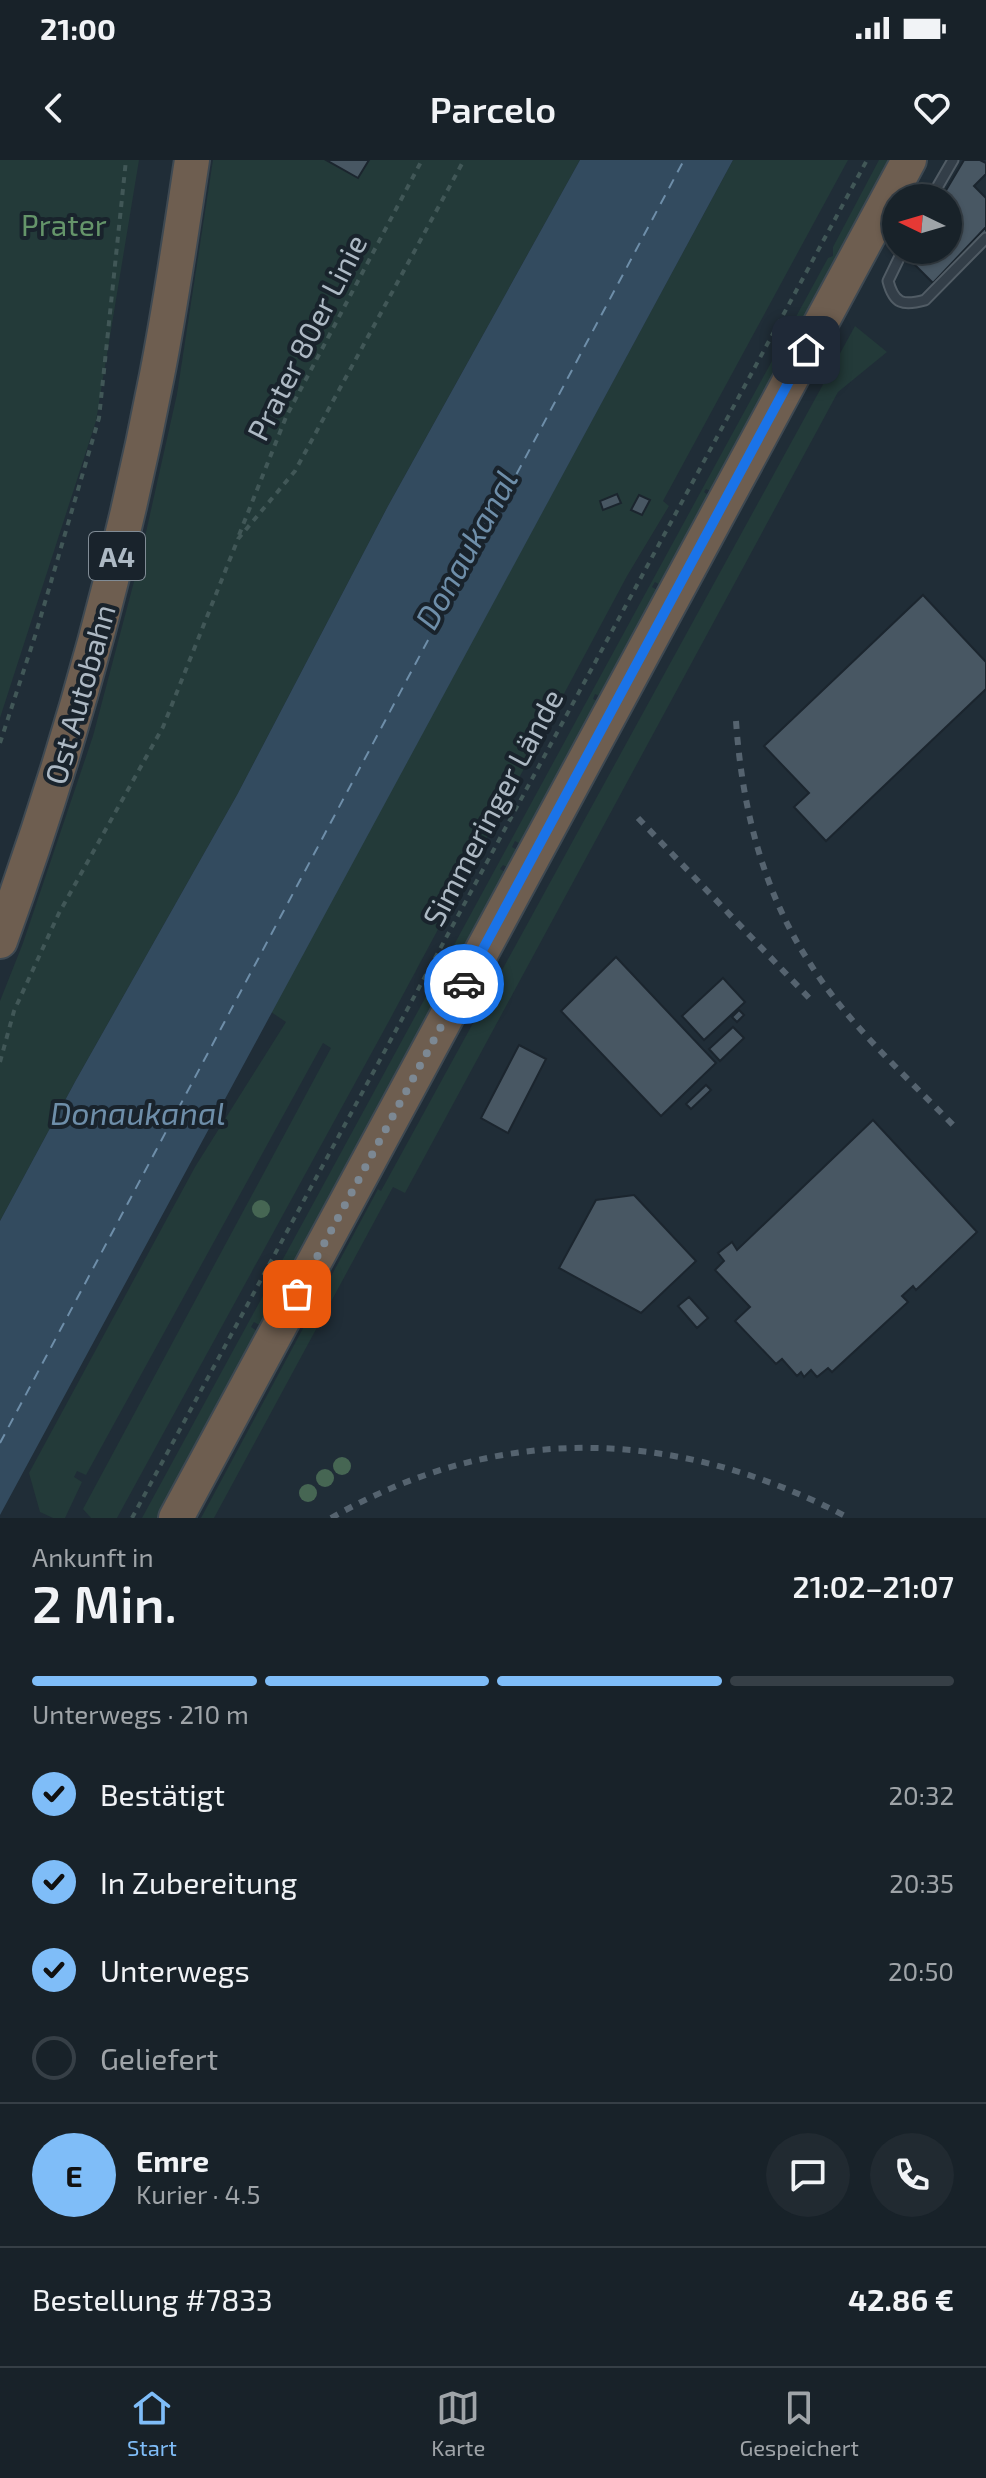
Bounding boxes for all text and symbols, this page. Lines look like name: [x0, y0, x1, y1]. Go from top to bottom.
text: 21:00: [40, 10, 116, 46]
icon: back: [32, 86, 76, 130]
icon: heart: [910, 86, 954, 130]
text: Parcelo: [430, 87, 556, 130]
north arrow: [882, 184, 962, 264]
map controls: [882, 184, 962, 264]
park label: Prater: [21, 206, 107, 242]
street label: Prater 80er Linie: [239, 228, 373, 446]
pin: [772, 316, 840, 384]
icon: home: [784, 328, 828, 372]
water label: Donaukanal: [406, 463, 524, 635]
road number: A4: [89, 532, 145, 580]
street label: Ost Autobahn: [36, 600, 122, 788]
street label: Simmeringer Lände: [414, 682, 570, 932]
courier: [424, 944, 504, 1024]
icon: car: [442, 962, 486, 1006]
water label: Donaukanal: [50, 1093, 226, 1131]
pin: [263, 1260, 331, 1328]
icon: bag: [275, 1272, 319, 1316]
text: Ankunft in: [32, 1541, 154, 1572]
text: 21:02–21:07: [792, 1568, 954, 1604]
text: 2 Min.: [32, 1571, 177, 1633]
text: Unterwegs · 210 m: [32, 1698, 249, 1729]
icon: check: [32, 1772, 76, 1816]
text: Bestätigt: [100, 1776, 225, 1812]
text: 20:32: [889, 1779, 954, 1810]
icon: check: [32, 1860, 76, 1904]
text: In Zubereitung: [100, 1864, 297, 1900]
text: 20:35: [889, 1867, 954, 1898]
icon: check: [32, 1948, 76, 1992]
text: Unterwegs: [100, 1952, 250, 1988]
text: 20:50: [888, 1955, 954, 1986]
text: Geliefert: [100, 2040, 218, 2076]
button: chat: [766, 2133, 850, 2217]
button: phone: [870, 2133, 954, 2217]
text: Emre: [136, 2142, 209, 2178]
text: E: [65, 2157, 83, 2193]
text: Kurier · 4.5: [136, 2178, 260, 2209]
text: Bestellung #7833: [32, 2281, 273, 2317]
text: 42.86 €: [848, 2281, 954, 2317]
tab: Start: [127, 2386, 177, 2460]
tab: Karte: [431, 2386, 485, 2460]
tab: Gespeichert: [739, 2386, 859, 2460]

